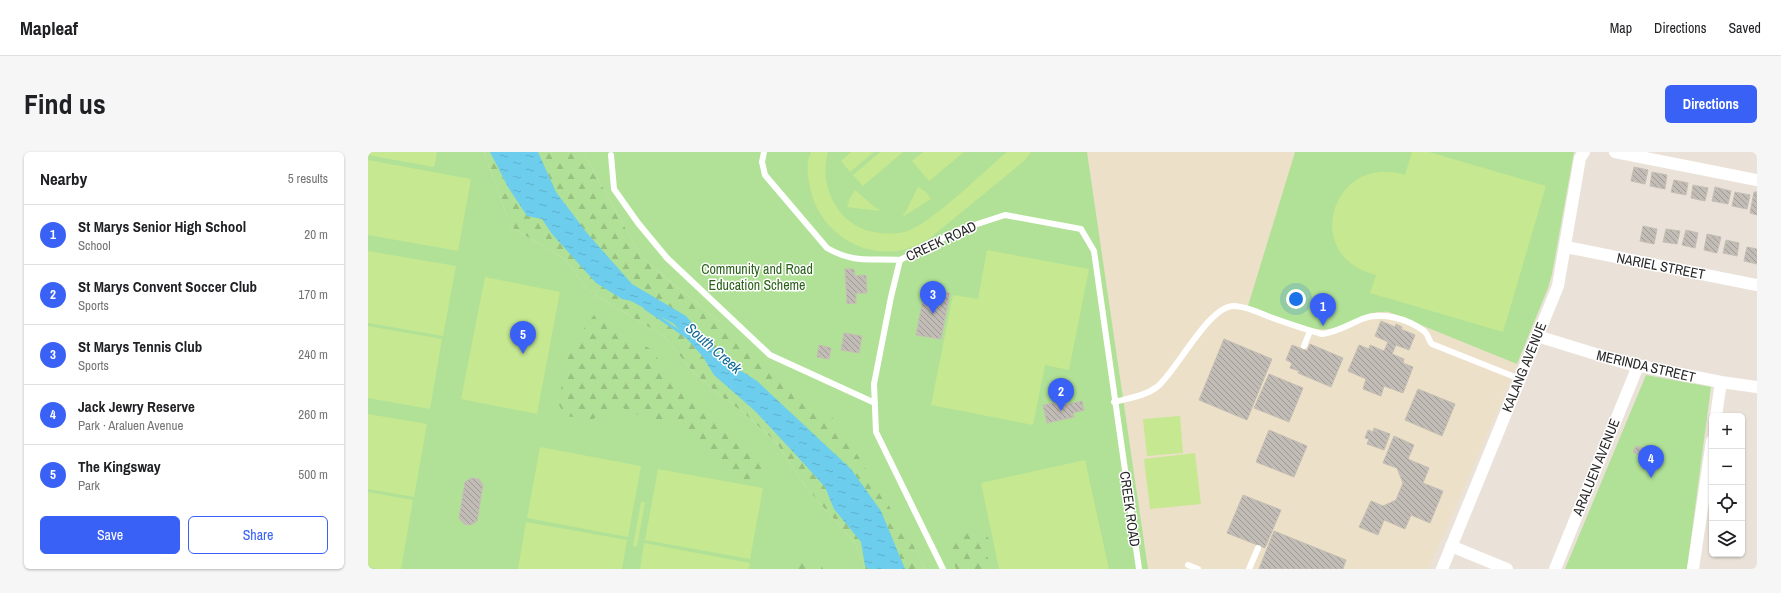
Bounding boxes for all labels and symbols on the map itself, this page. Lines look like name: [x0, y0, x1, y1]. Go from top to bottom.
street label: CREEK ROAD: [903, 217, 979, 265]
street label: NARIEL STREET: [1615, 249, 1707, 283]
park label: Community and Road Education Scheme: [701, 260, 813, 294]
pin: 3: [920, 281, 946, 314]
your location: [1286, 289, 1306, 309]
pin: 1: [1310, 293, 1336, 326]
water label: South Creek: [681, 318, 747, 379]
street label: KALANG AVENUE: [1498, 319, 1550, 415]
pin: 5: [510, 321, 536, 354]
street label: MERINDA STREET: [1595, 346, 1697, 386]
pin: 2: [1048, 378, 1074, 411]
street label: ARALUEN AVENUE: [1568, 416, 1624, 519]
pin: 4: [1638, 445, 1664, 478]
street label: CREEK ROAD: [1116, 470, 1144, 548]

